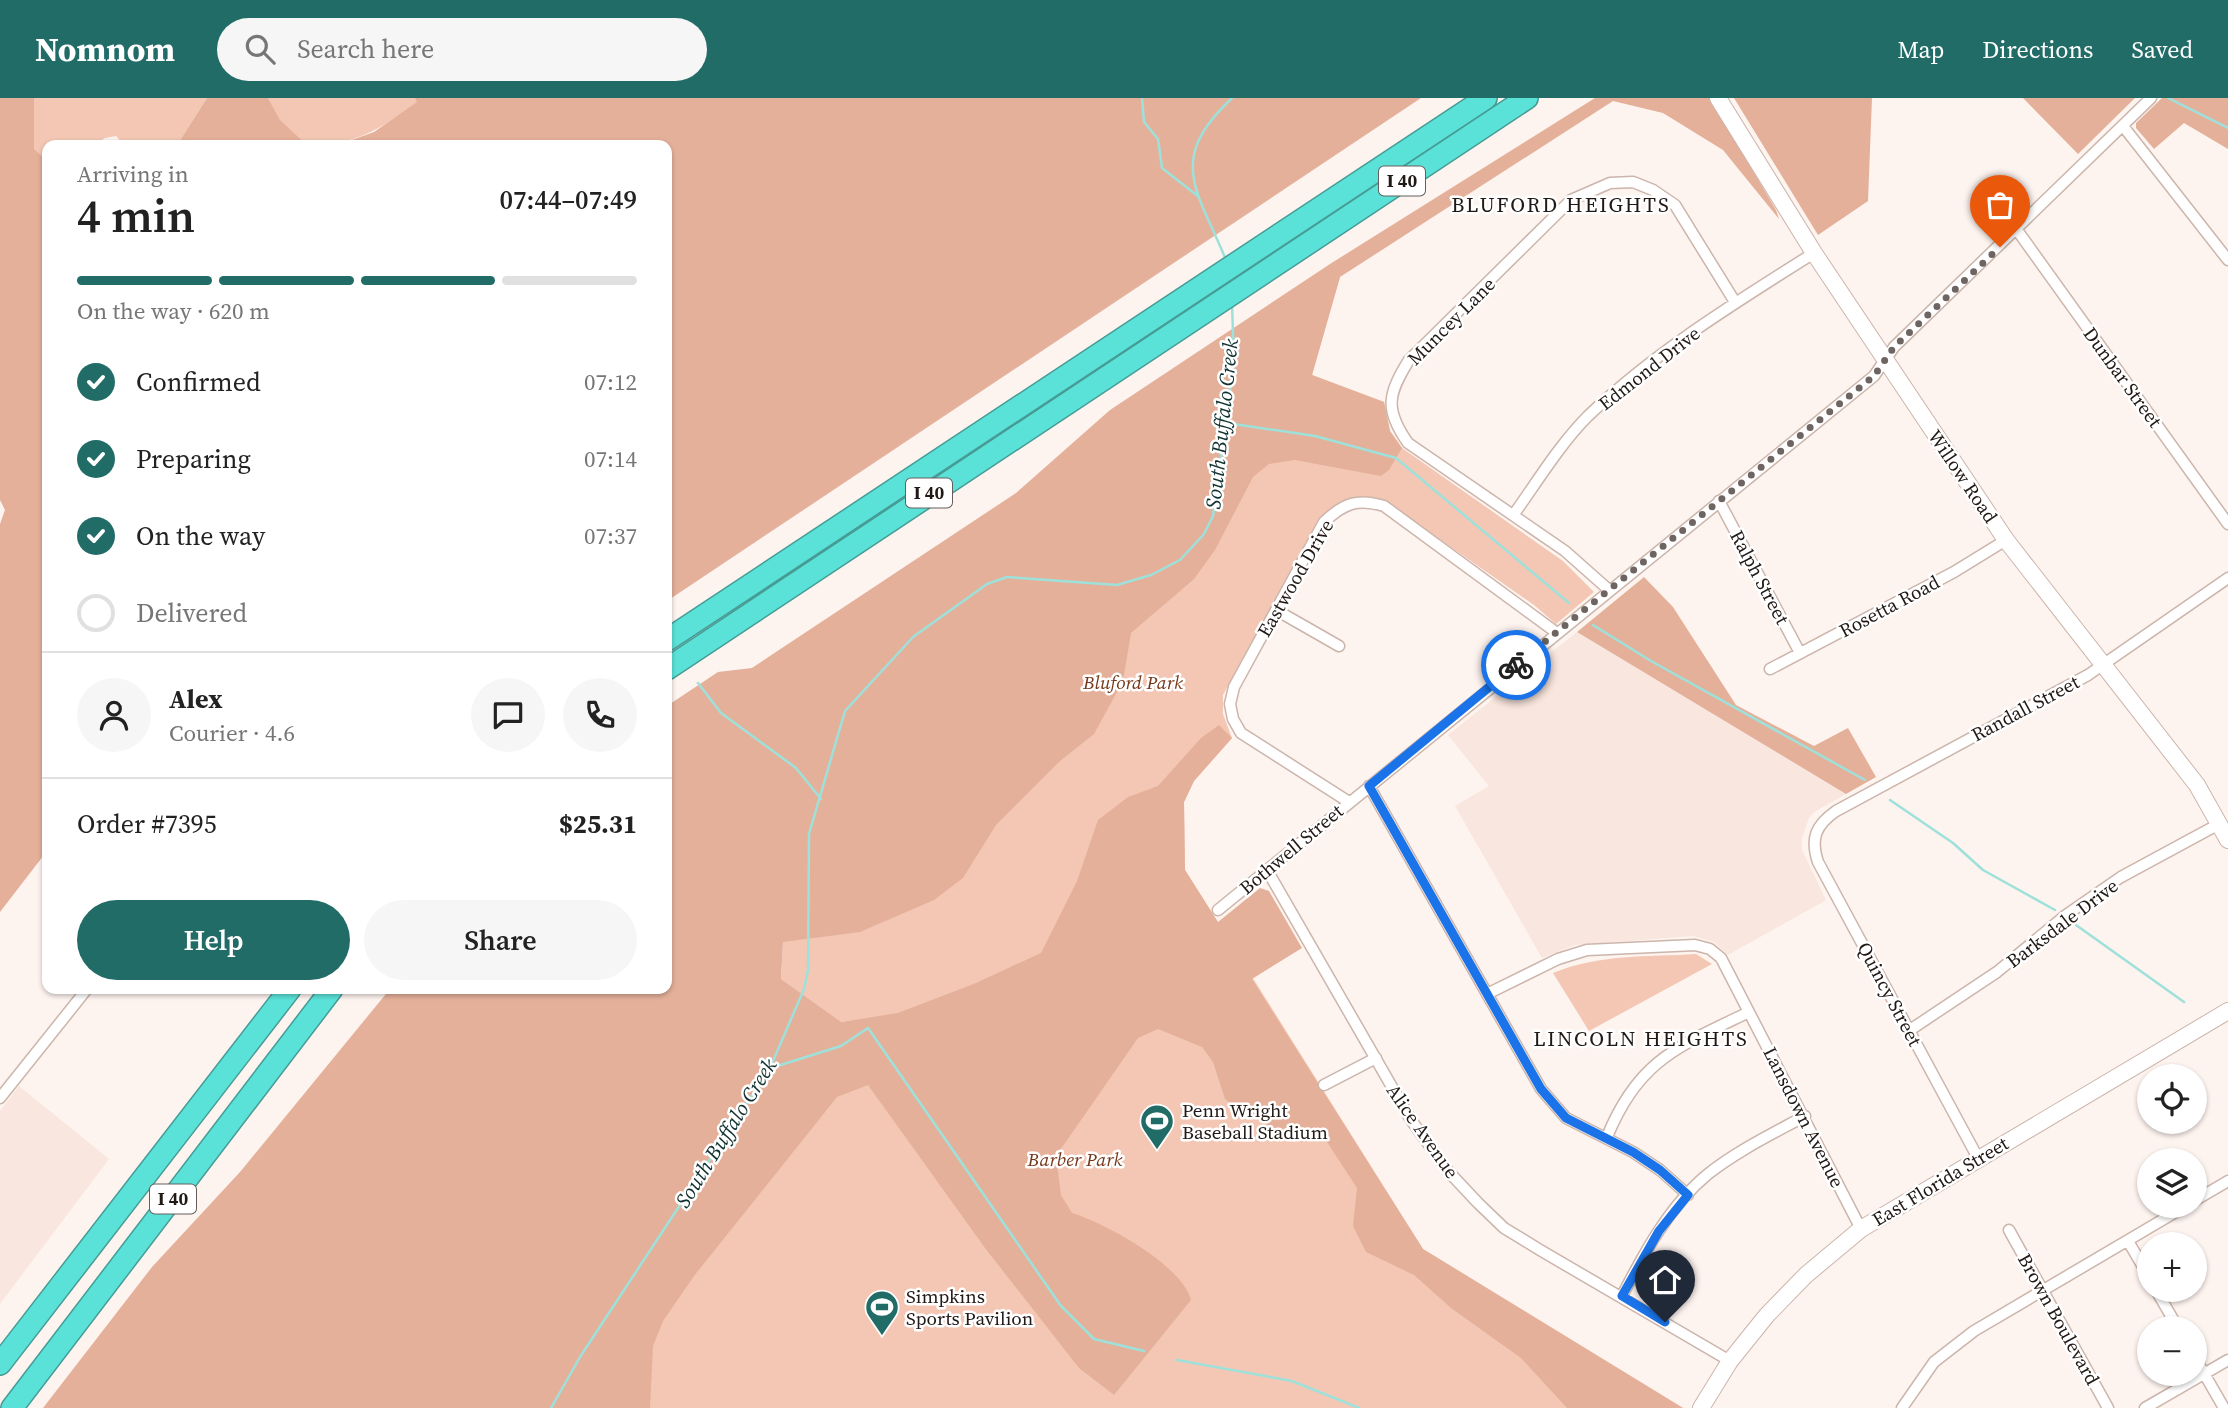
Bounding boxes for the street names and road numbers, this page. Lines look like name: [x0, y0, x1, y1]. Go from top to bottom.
road number: I 40: [1379, 166, 1425, 196]
street label: Muncey Lane: [1401, 271, 1501, 371]
street label: Edmond Drive: [1593, 320, 1705, 416]
street label: Dunbar Street: [2078, 322, 2169, 433]
street label: Willow Road: [1922, 424, 2004, 528]
road number: I 40: [906, 478, 952, 508]
street label: Eastwood Drive: [1251, 514, 1339, 642]
street label: Ralph Street: [1724, 525, 1796, 629]
street label: Rosetta Road: [1834, 569, 1944, 643]
street label: Randall Street: [1967, 668, 2084, 747]
street label: Bothwell Street: [1234, 797, 1349, 900]
street label: Barksdale Drive: [2001, 872, 2123, 974]
street label: Quincy Street: [1852, 937, 1929, 1051]
street label: Lansdown Avenue: [1757, 1042, 1851, 1192]
street label: Alice Avenue: [1381, 1079, 1465, 1183]
street label: East Florida Street: [1867, 1130, 2014, 1232]
road number: I 40: [150, 1184, 196, 1214]
street label: Brown Boulevard: [2012, 1249, 2106, 1390]

